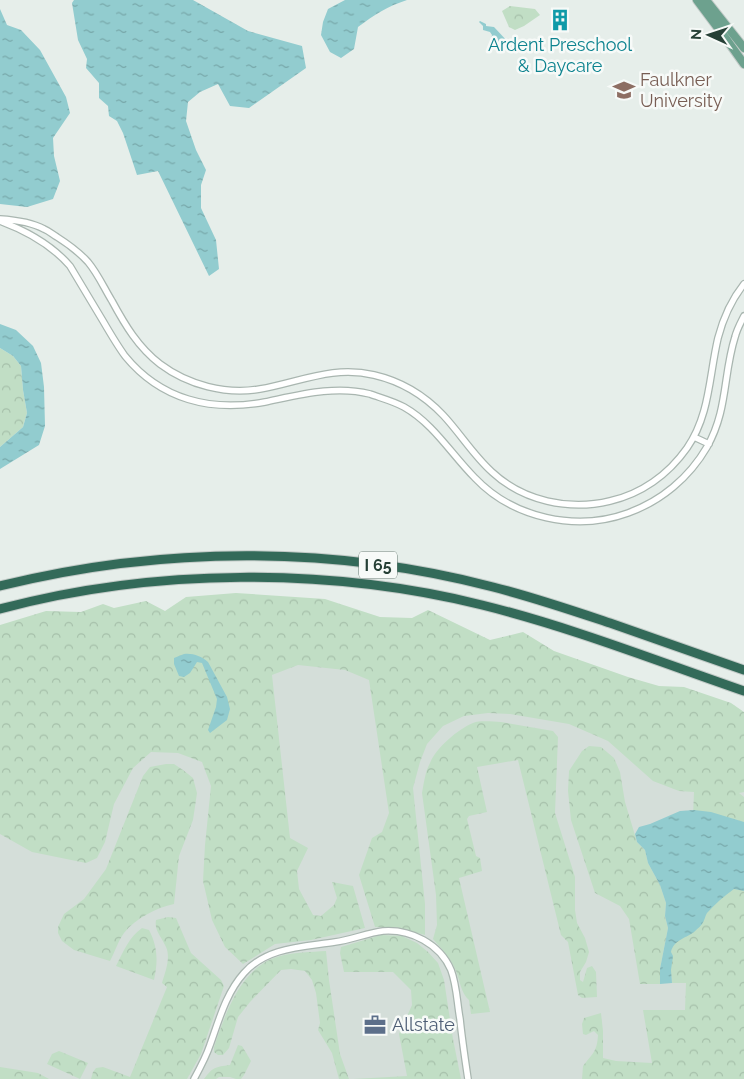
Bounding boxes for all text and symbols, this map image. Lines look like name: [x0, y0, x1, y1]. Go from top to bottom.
building icon: Ardent Preschool & Daycare: [547, 7, 573, 33]
north arrow: [684, 10, 734, 60]
text: N: [688, 29, 704, 40]
place label: Ardent Preschool & Daycare: [488, 34, 632, 76]
place label: Faulkner University: [640, 69, 723, 111]
school or university icon: Faulkner University: [611, 77, 637, 103]
road number: I 65: [359, 552, 397, 578]
office icon: Allstate: [362, 1012, 388, 1038]
place label: Allstate: [392, 1014, 455, 1035]

